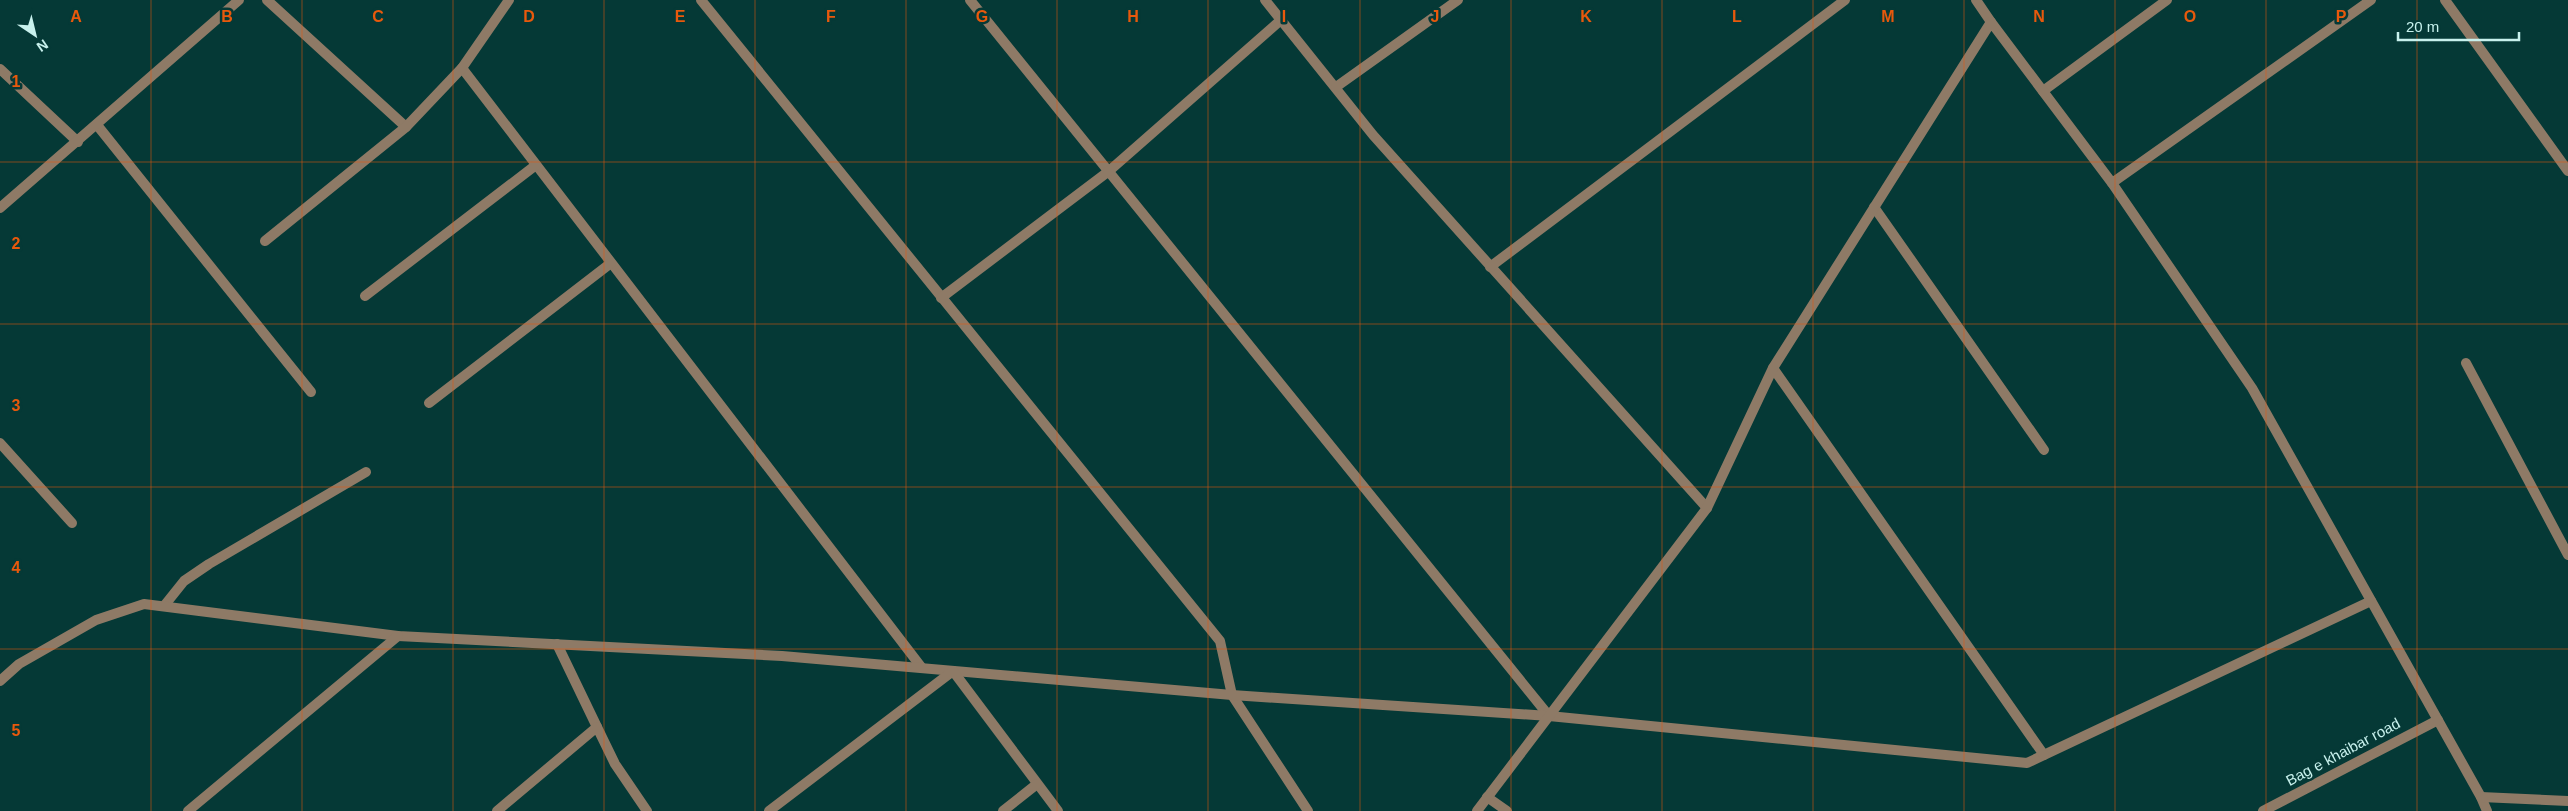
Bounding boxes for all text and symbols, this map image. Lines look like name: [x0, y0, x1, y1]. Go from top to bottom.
text: A: [70, 8, 82, 25]
text: B: [221, 8, 233, 25]
text: C: [372, 8, 384, 25]
text: D: [523, 8, 535, 25]
text: E: [675, 8, 686, 25]
text: F: [826, 8, 836, 25]
text: G: [976, 8, 988, 25]
text: H: [1127, 8, 1139, 25]
text: I: [1282, 8, 1286, 25]
text: J: [1431, 8, 1439, 25]
text: K: [1580, 8, 1592, 25]
text: L: [1732, 8, 1742, 25]
text: M: [1881, 8, 1895, 25]
text: N: [2033, 8, 2045, 25]
text: O: [2184, 8, 2196, 25]
text: P: [2336, 8, 2347, 25]
north arrow: [10, 10, 60, 60]
scale bar: [2398, 10, 2519, 42]
text: 20 m: [2406, 18, 2439, 35]
text: N: [34, 36, 51, 55]
text: 1: [12, 73, 21, 90]
text: 2: [12, 235, 21, 252]
text: 3: [12, 397, 21, 414]
text: 4: [12, 559, 21, 576]
street label: Bag e khaibar road: [2283, 714, 2403, 789]
text: 5: [12, 722, 21, 739]

